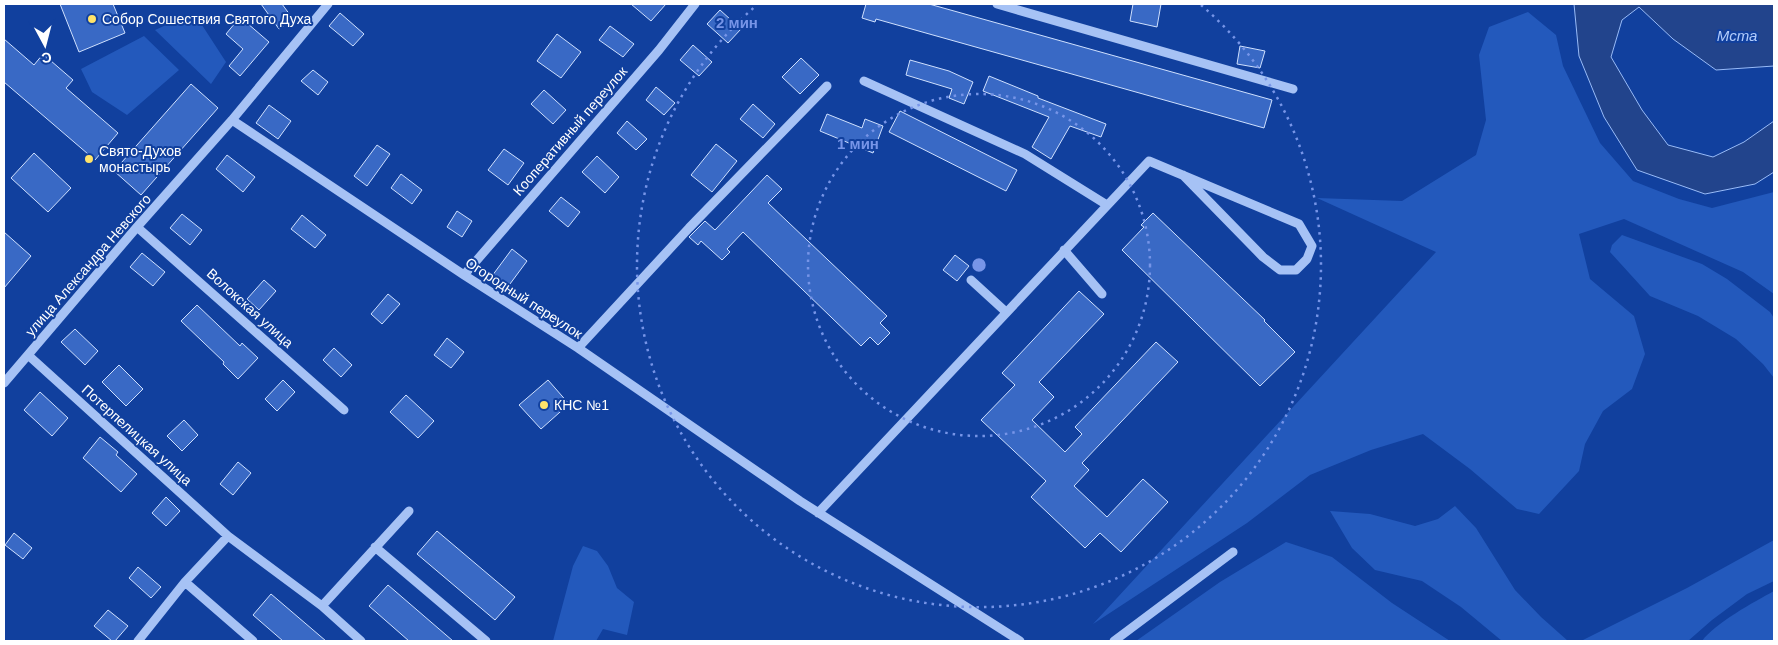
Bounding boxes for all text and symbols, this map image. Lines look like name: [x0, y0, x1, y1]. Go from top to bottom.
place label: Собор Сошествия Святого Духа: [102, 11, 312, 27]
marker: Собор Сошествия Святого Духа: [86, 13, 98, 25]
text: 2 мин: [716, 14, 758, 31]
north arrow: [20, 20, 70, 70]
water label: Мста: [1717, 27, 1757, 44]
text: С: [41, 49, 53, 66]
street label: Кооперативный переулок: [510, 63, 631, 199]
text: 1 мин: [837, 135, 879, 152]
place label: Свято-Духов монастырь: [99, 143, 182, 175]
marker: Свято-Духов монастырь: [83, 153, 95, 165]
street label: улица Александра Невского: [22, 191, 154, 339]
street label: Огородный переулок: [463, 254, 586, 342]
centre of rings: [970, 256, 988, 274]
street label: Волокская улица: [204, 265, 297, 351]
street label: Потерпелицкая улица: [79, 381, 195, 489]
place label: КНС №1: [554, 397, 609, 413]
marker: КНС №1: [538, 399, 550, 411]

